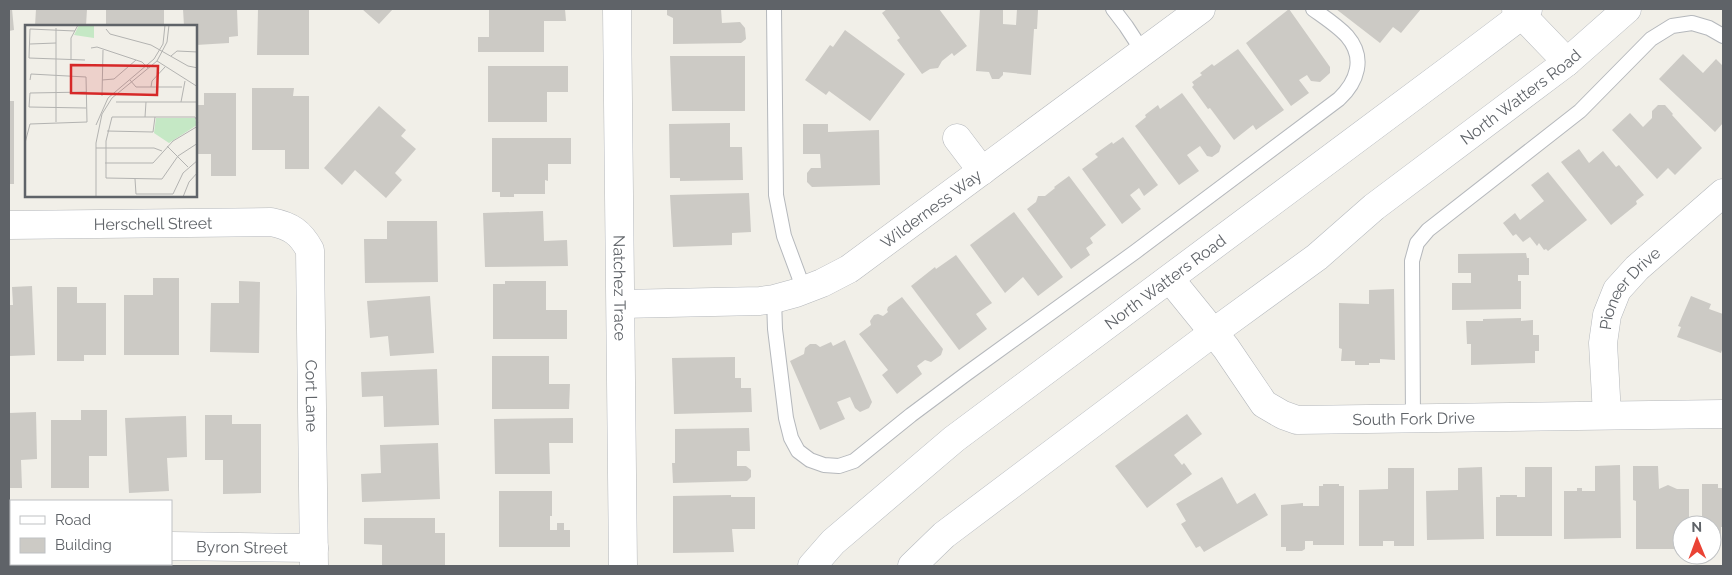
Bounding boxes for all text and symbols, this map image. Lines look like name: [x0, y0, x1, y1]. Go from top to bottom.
inset map: [25, 25, 198, 198]
street label: North Watters Road: [1457, 45, 1585, 148]
street label: Wilderness Way: [877, 165, 985, 252]
street label: Herschell Street: [94, 213, 213, 234]
street label: North Watters Road: [1101, 230, 1229, 333]
street label: Natchez Trace: [610, 235, 630, 341]
street label: Pioneer Drive: [1596, 243, 1664, 331]
street label: Cort Lane: [302, 360, 322, 432]
street label: South Fork Drive: [1352, 408, 1475, 429]
legend: [10, 500, 172, 565]
text: Road: [55, 511, 91, 529]
north arrow: [1672, 515, 1722, 565]
text: N: [1691, 519, 1702, 535]
text: Building: [55, 536, 112, 554]
street label: Byron Street: [196, 537, 289, 557]

